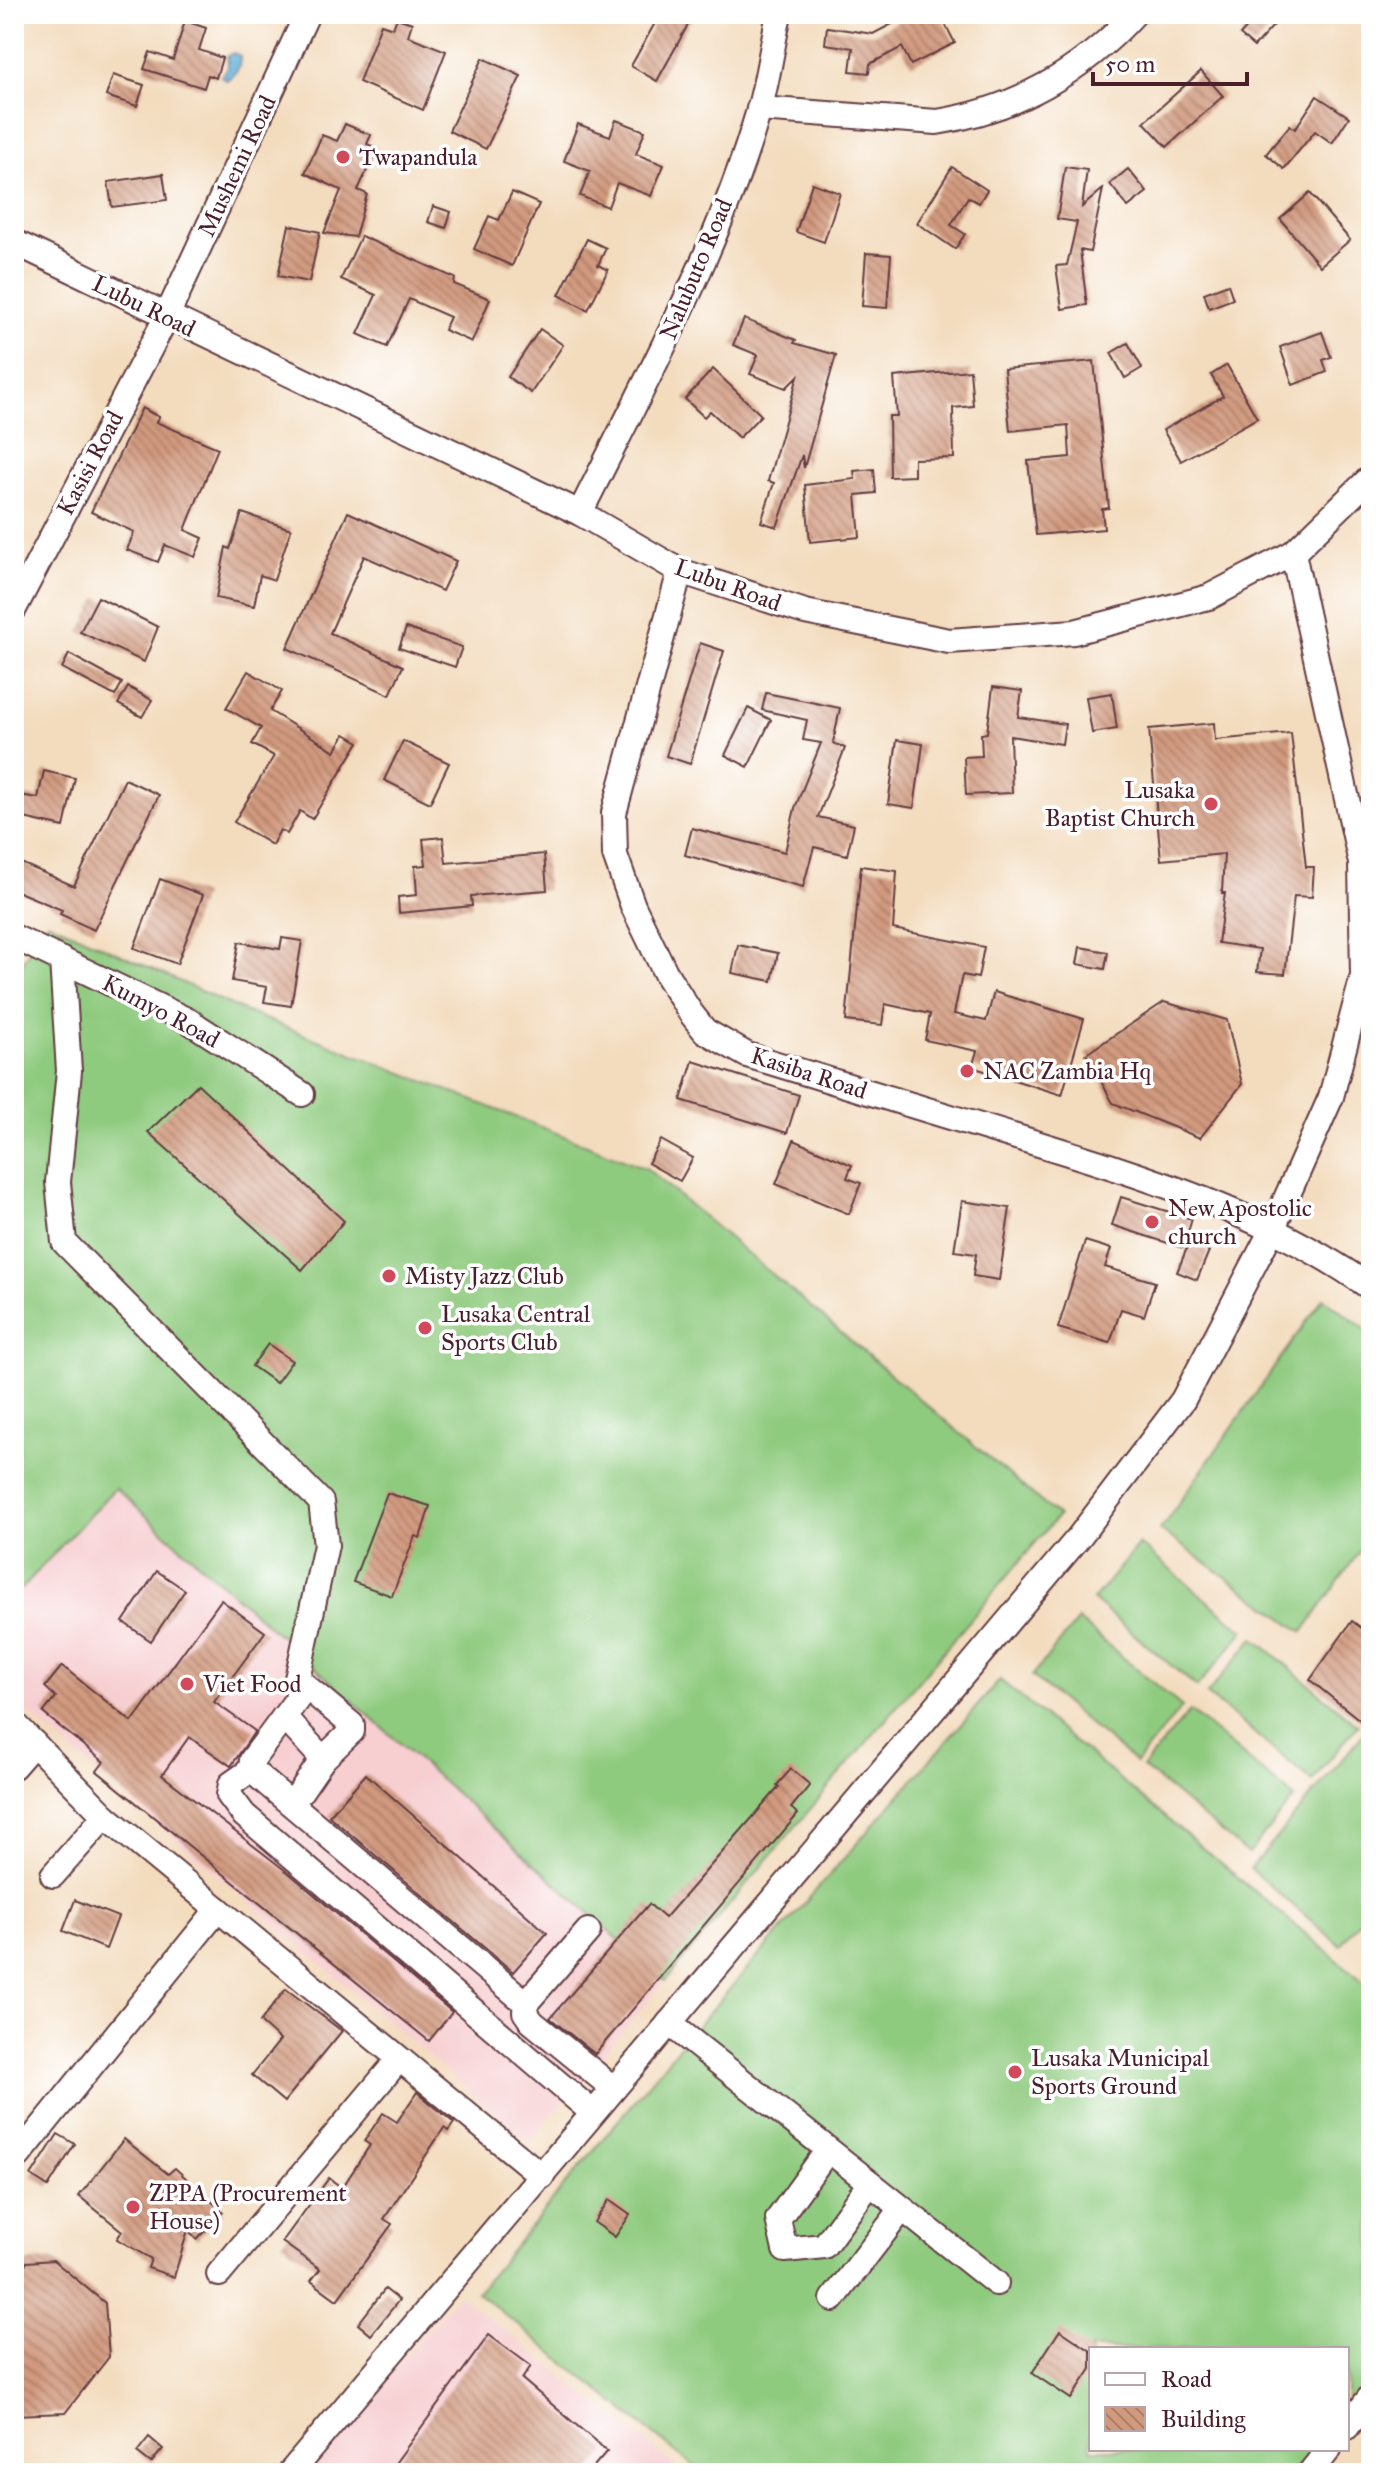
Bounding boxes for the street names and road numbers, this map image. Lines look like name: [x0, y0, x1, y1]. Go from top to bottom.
street label: Mushemi Road: [191, 91, 283, 241]
street label: Nalubuto Road: [653, 194, 739, 344]
street label: Lubu Road: [87, 268, 201, 344]
street label: Kasisi Road: [50, 406, 130, 520]
street label: Lubu Road: [671, 552, 785, 618]
street label: Kumyo Road: [97, 968, 225, 1054]
street label: Kasiba Road: [747, 1040, 871, 1106]

